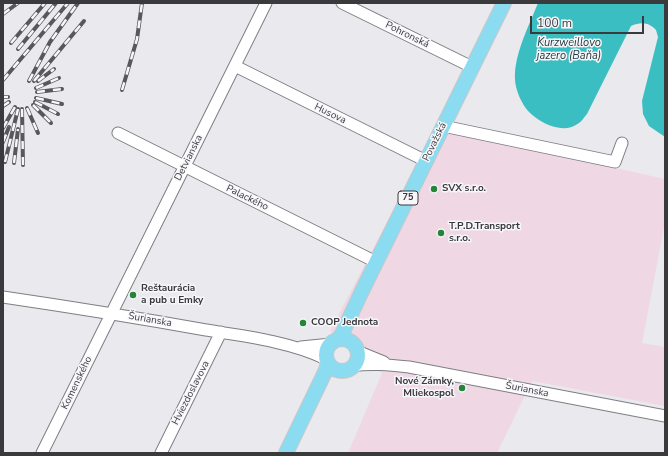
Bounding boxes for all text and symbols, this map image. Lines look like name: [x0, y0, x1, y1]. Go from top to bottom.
scale bar: [532, 8, 646, 34]
text: 100 m: [537, 15, 572, 31]
street label: Pohronská: [383, 19, 431, 51]
water label: Kurzweillovo jazero (Baňa): [537, 36, 601, 62]
street label: Husova: [312, 101, 348, 127]
street label: Považská: [420, 121, 450, 163]
street label: Detvianska: [172, 133, 206, 183]
street label: Palackého: [224, 183, 270, 213]
place label: SVX s.r.o.: [442, 183, 486, 195]
marker: SVX s.r.o.: [429, 184, 439, 194]
road number: 75: [398, 191, 418, 205]
place label: T.P.D.Transport s.r.o.: [449, 221, 520, 244]
marker: T.P.D.Transport s.r.o.: [436, 228, 446, 238]
place label: Reštaurácia a pub u Emky: [141, 283, 203, 306]
marker: Reštaurácia a pub u Emky: [128, 290, 138, 300]
street label: Šurianska: [127, 310, 173, 330]
place label: COOP Jednota: [311, 317, 378, 329]
marker: COOP Jednota: [298, 318, 308, 328]
street label: Komenského: [59, 355, 95, 411]
street label: Hviezdoslavova: [170, 359, 212, 427]
place label: Nové Zámky, Mliekospol: [395, 376, 454, 400]
street label: Šurianska: [504, 380, 550, 400]
marker: Nové Zámky, Mliekospol: [457, 383, 467, 393]

